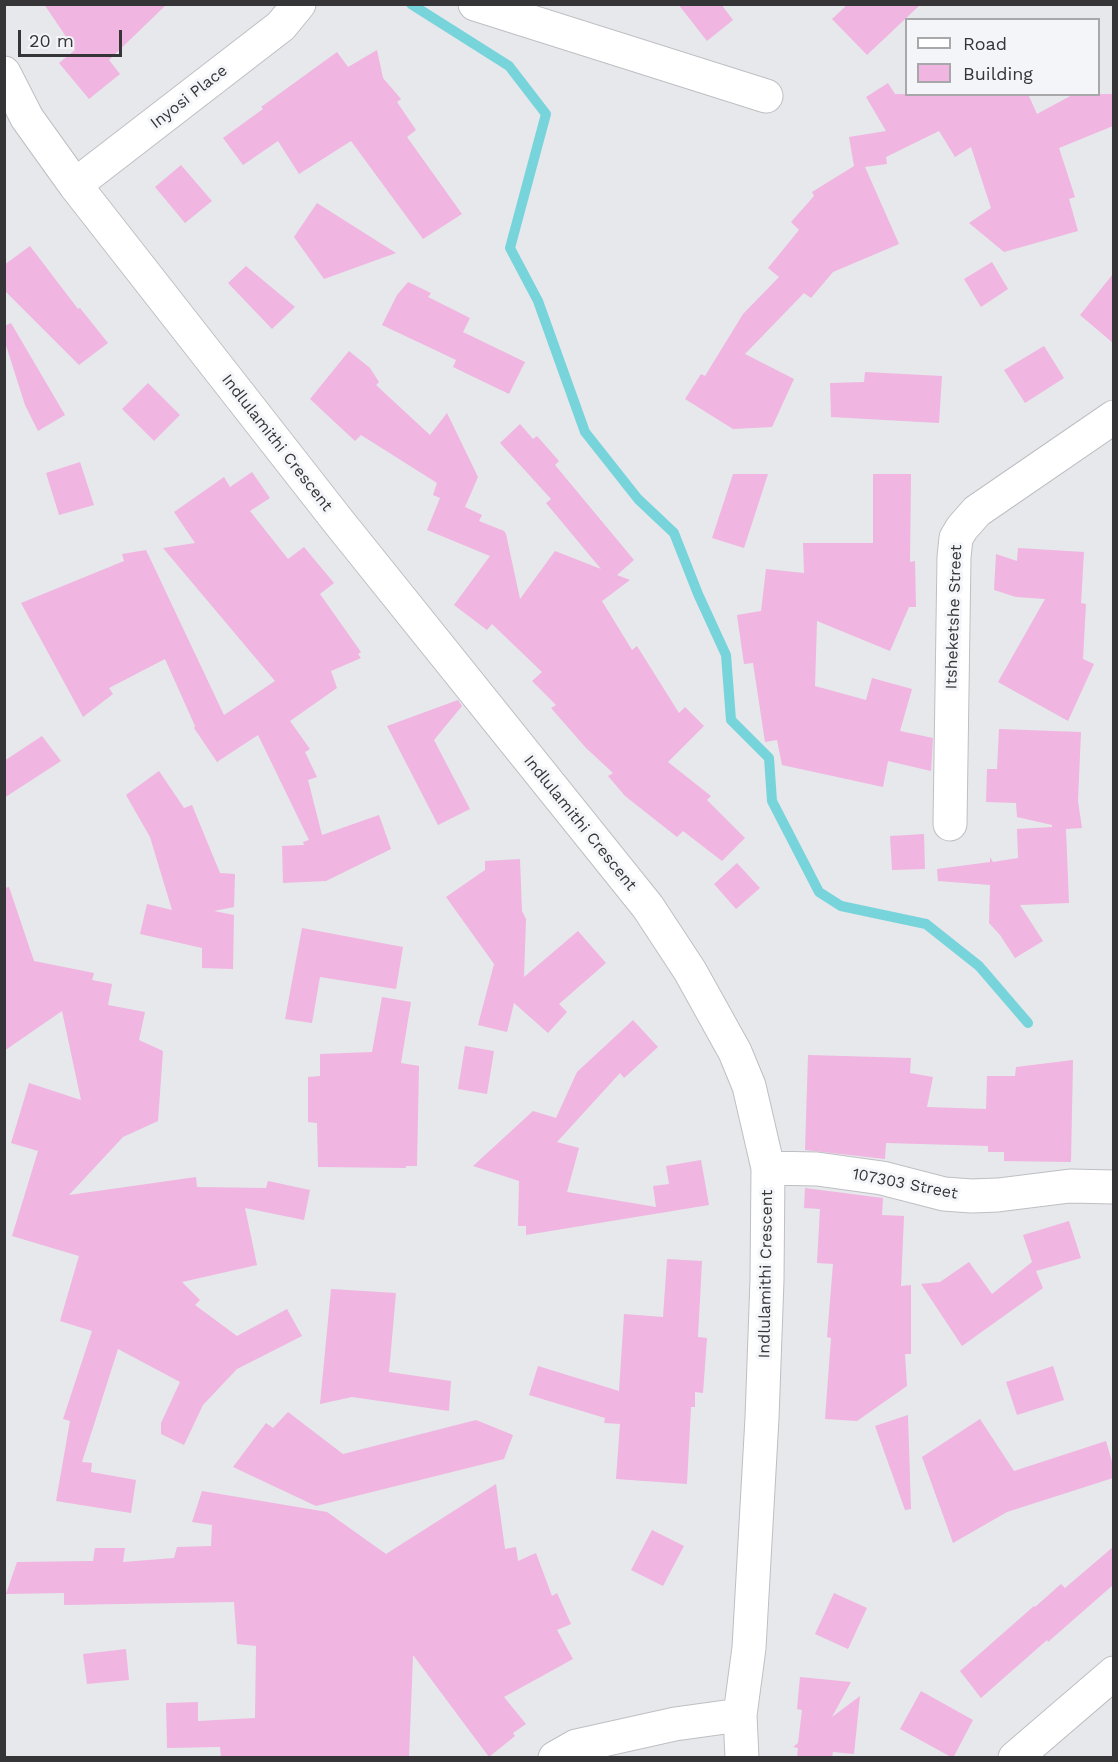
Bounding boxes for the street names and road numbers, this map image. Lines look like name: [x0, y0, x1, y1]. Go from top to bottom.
street label: Inyosi Place: [147, 61, 231, 133]
street label: Indlulamithi Crescent: [217, 371, 337, 515]
street label: Itsheketshe Street: [942, 544, 966, 690]
street label: Indlulamithi Crescent: [519, 751, 641, 895]
street label: 107303 Street: [851, 1164, 959, 1204]
street label: Indlulamithi Crescent: [755, 1189, 777, 1359]

